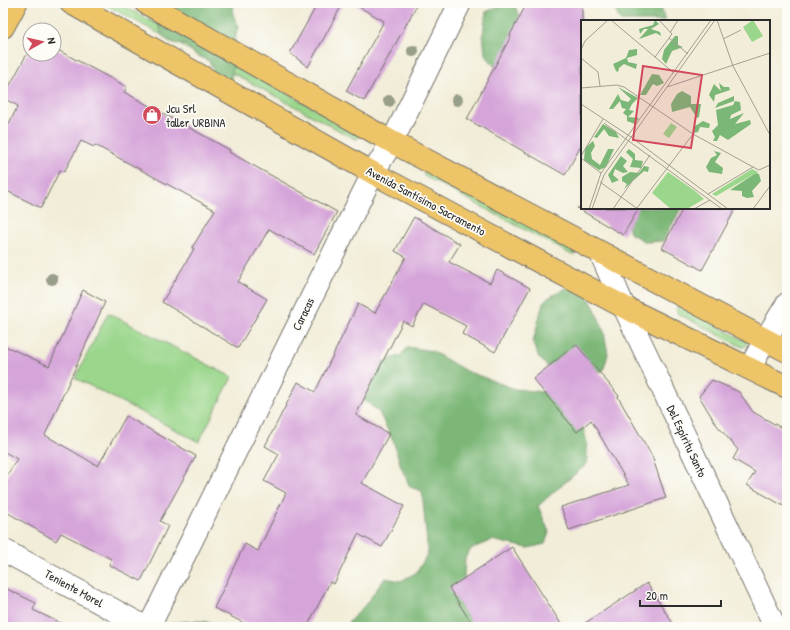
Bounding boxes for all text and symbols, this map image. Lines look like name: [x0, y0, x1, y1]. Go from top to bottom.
inset map: [581, 20, 770, 209]
north arrow: [22, 22, 62, 62]
text: N: [45, 37, 59, 45]
place label: Jcu Srl taller URBINA: [166, 100, 225, 131]
shop icon: Jcu Srl taller URBINA: [141, 104, 163, 126]
street label: Avenida Santísimo Sacramento: [363, 162, 489, 240]
street label: Caracas: [288, 294, 318, 333]
street label: Del Espíritu Santo: [663, 402, 711, 480]
street label: Teniente Morel: [41, 565, 107, 612]
scale bar: [640, 582, 721, 608]
text: 20 m: [646, 587, 668, 604]

